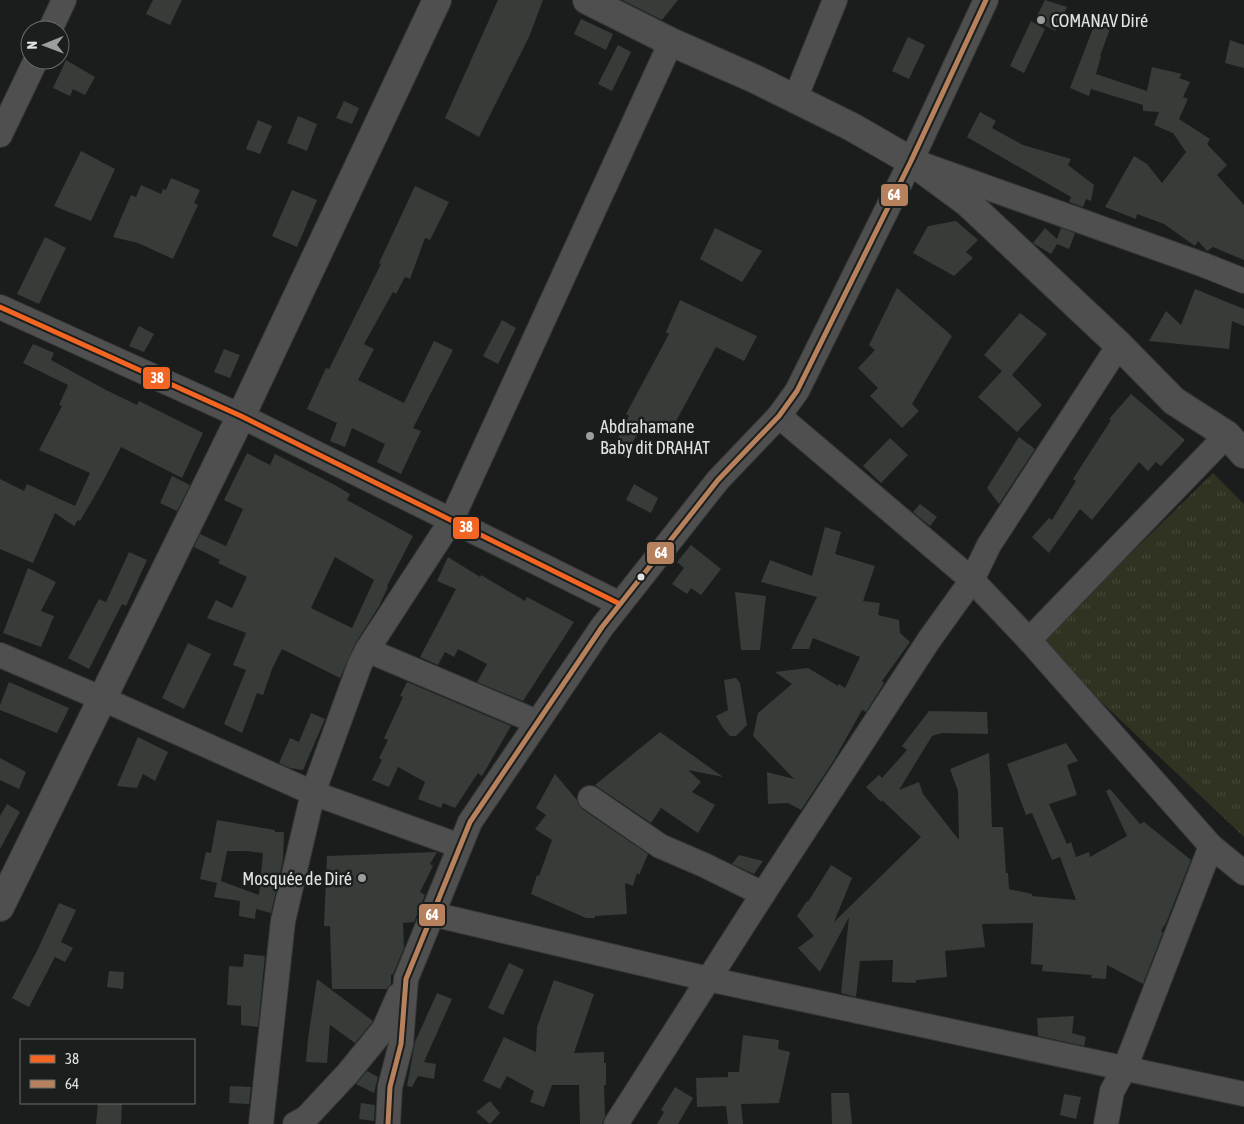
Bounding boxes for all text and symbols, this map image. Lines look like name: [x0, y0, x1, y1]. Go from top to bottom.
place label: COMANAV Diré: [1051, 10, 1148, 31]
marker: COMANAV Diré: [1035, 14, 1047, 26]
north arrow: [20, 20, 70, 70]
text: N: [24, 41, 40, 49]
line badge: 64: [880, 183, 909, 207]
text: 64: [887, 187, 901, 203]
line badge: 38: [142, 366, 171, 390]
text: 38: [150, 370, 164, 386]
place label: Abdrahamane Baby dit DRAHAT: [600, 416, 710, 458]
marker: Abdrahamane Baby dit DRAHAT: [584, 430, 596, 442]
line badge: 38: [452, 516, 480, 540]
text: 38: [459, 519, 473, 535]
line badge: 64: [646, 541, 675, 565]
text: 64: [654, 545, 668, 561]
unlabelled marker: [636, 572, 646, 582]
place label: Mosquée de Diré: [242, 868, 352, 889]
marker: Mosquée de Diré: [356, 872, 368, 884]
line badge: 64: [418, 903, 446, 927]
text: 64: [425, 907, 439, 923]
legend: [20, 1039, 195, 1104]
text: 38: [65, 1050, 79, 1067]
text: 64: [65, 1075, 79, 1092]

